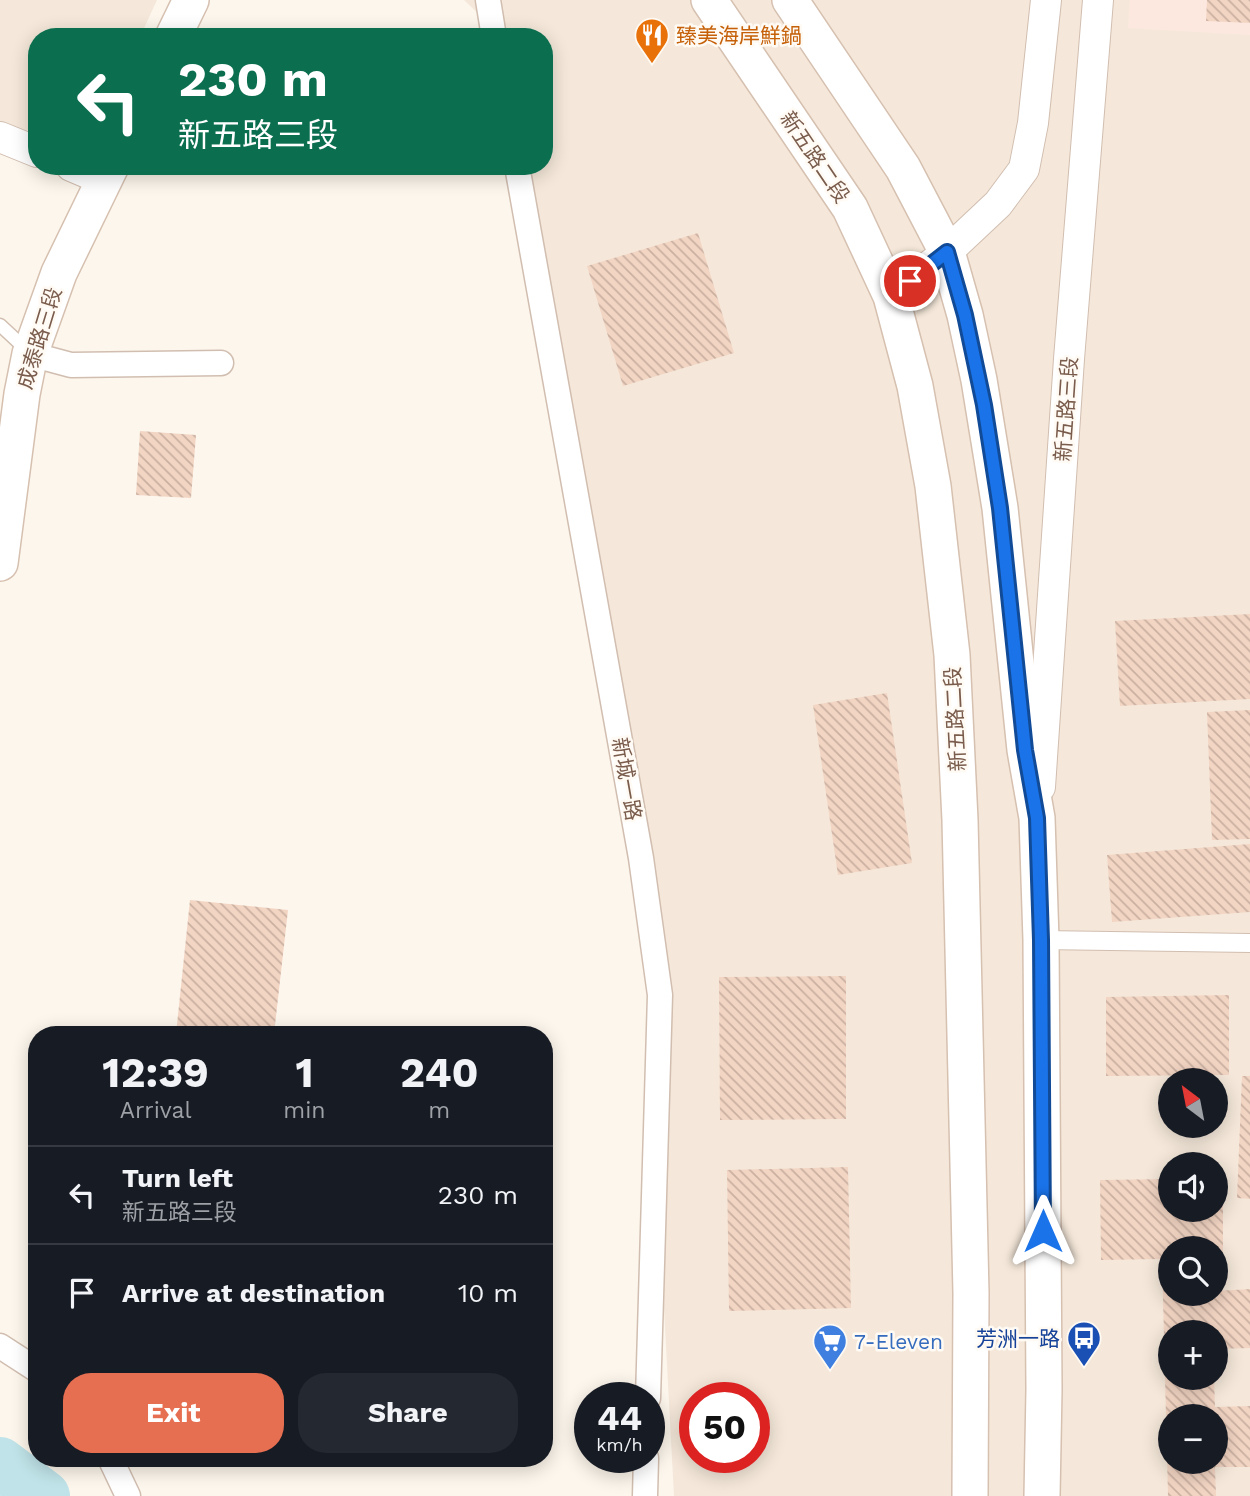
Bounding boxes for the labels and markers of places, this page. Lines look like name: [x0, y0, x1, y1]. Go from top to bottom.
restaurant icon: 臻美海岸鮮鍋: [633, 16, 671, 65]
place label: 臻美海岸鮮鍋: [676, 23, 802, 48]
pin: [880, 251, 940, 311]
bus stop icon: 芳洲一路: [1065, 1319, 1103, 1368]
supermarket icon: 7-Eleven: [811, 1322, 849, 1371]
place label: 芳洲一路: [976, 1326, 1060, 1351]
place label: 7-Eleven: [854, 1329, 943, 1354]

